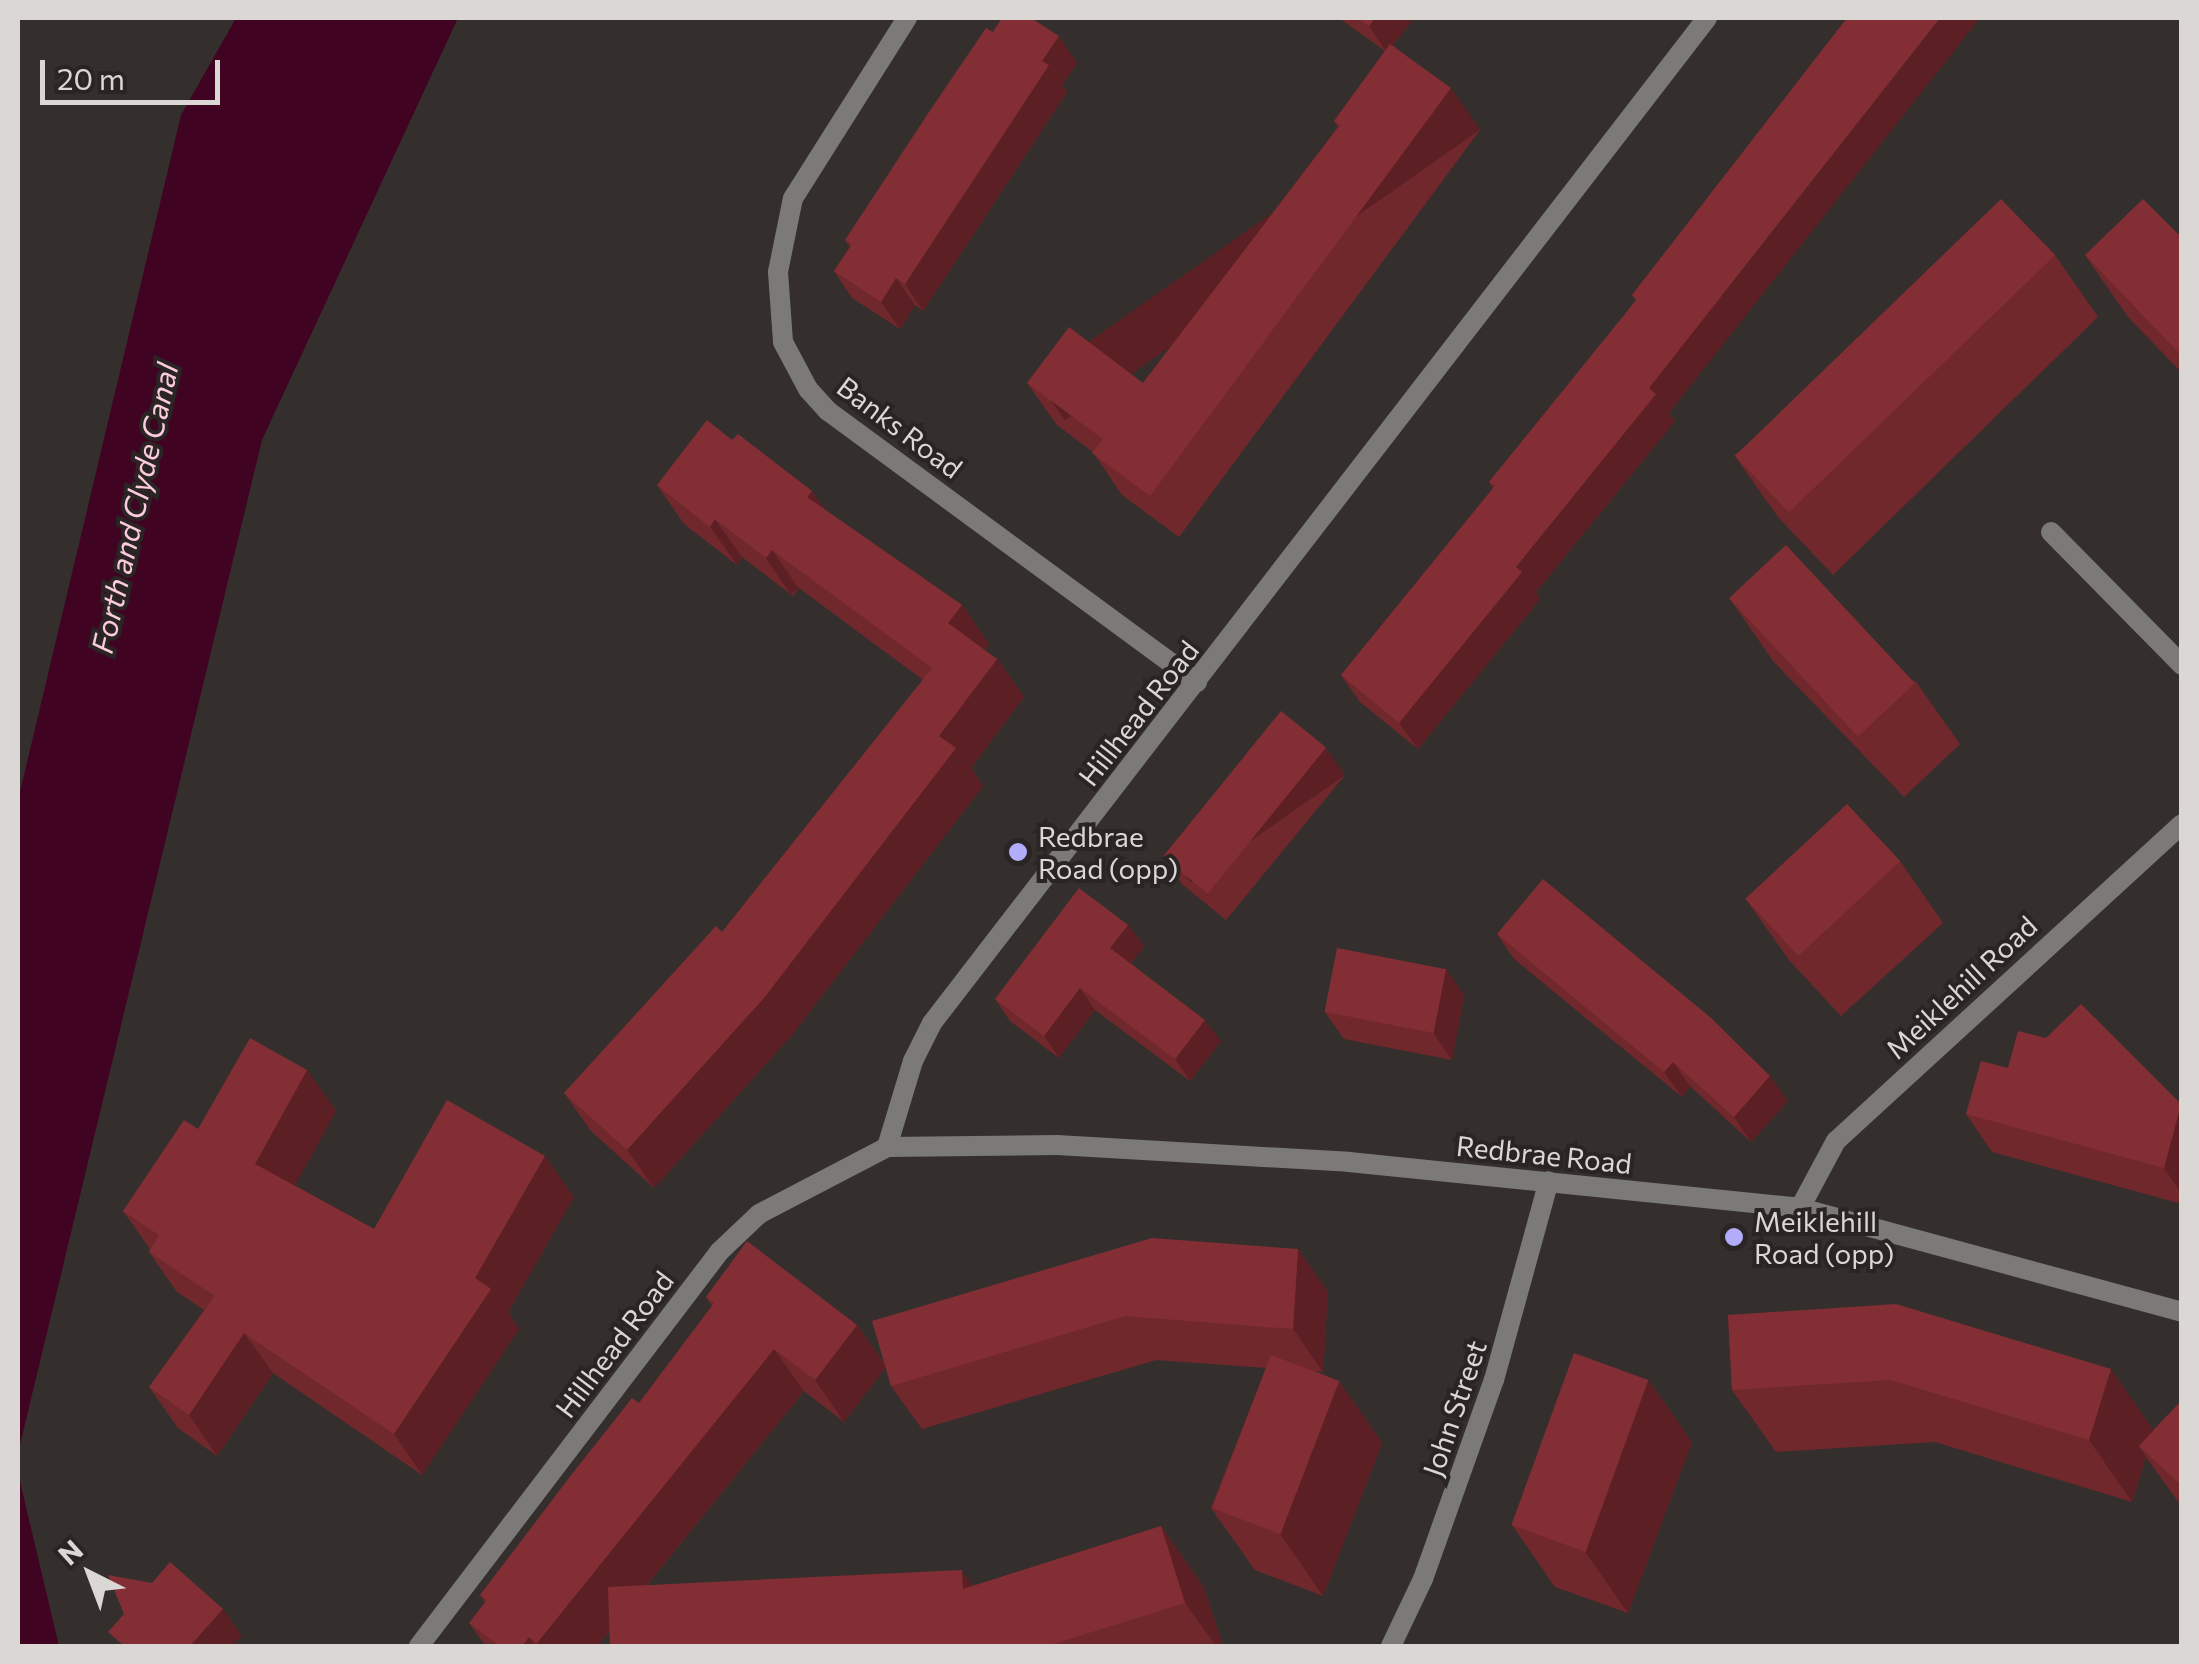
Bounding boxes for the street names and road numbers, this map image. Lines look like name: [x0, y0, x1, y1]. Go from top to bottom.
street label: Banks Road: [831, 369, 969, 485]
street label: Hillhead Road: [1071, 634, 1205, 792]
street label: Meiklehill Road: [1879, 909, 2043, 1065]
street label: Redbrae Road: [1455, 1128, 1633, 1180]
street label: Hillhead Road: [548, 1264, 680, 1424]
street label: John Street: [1415, 1336, 1493, 1480]

